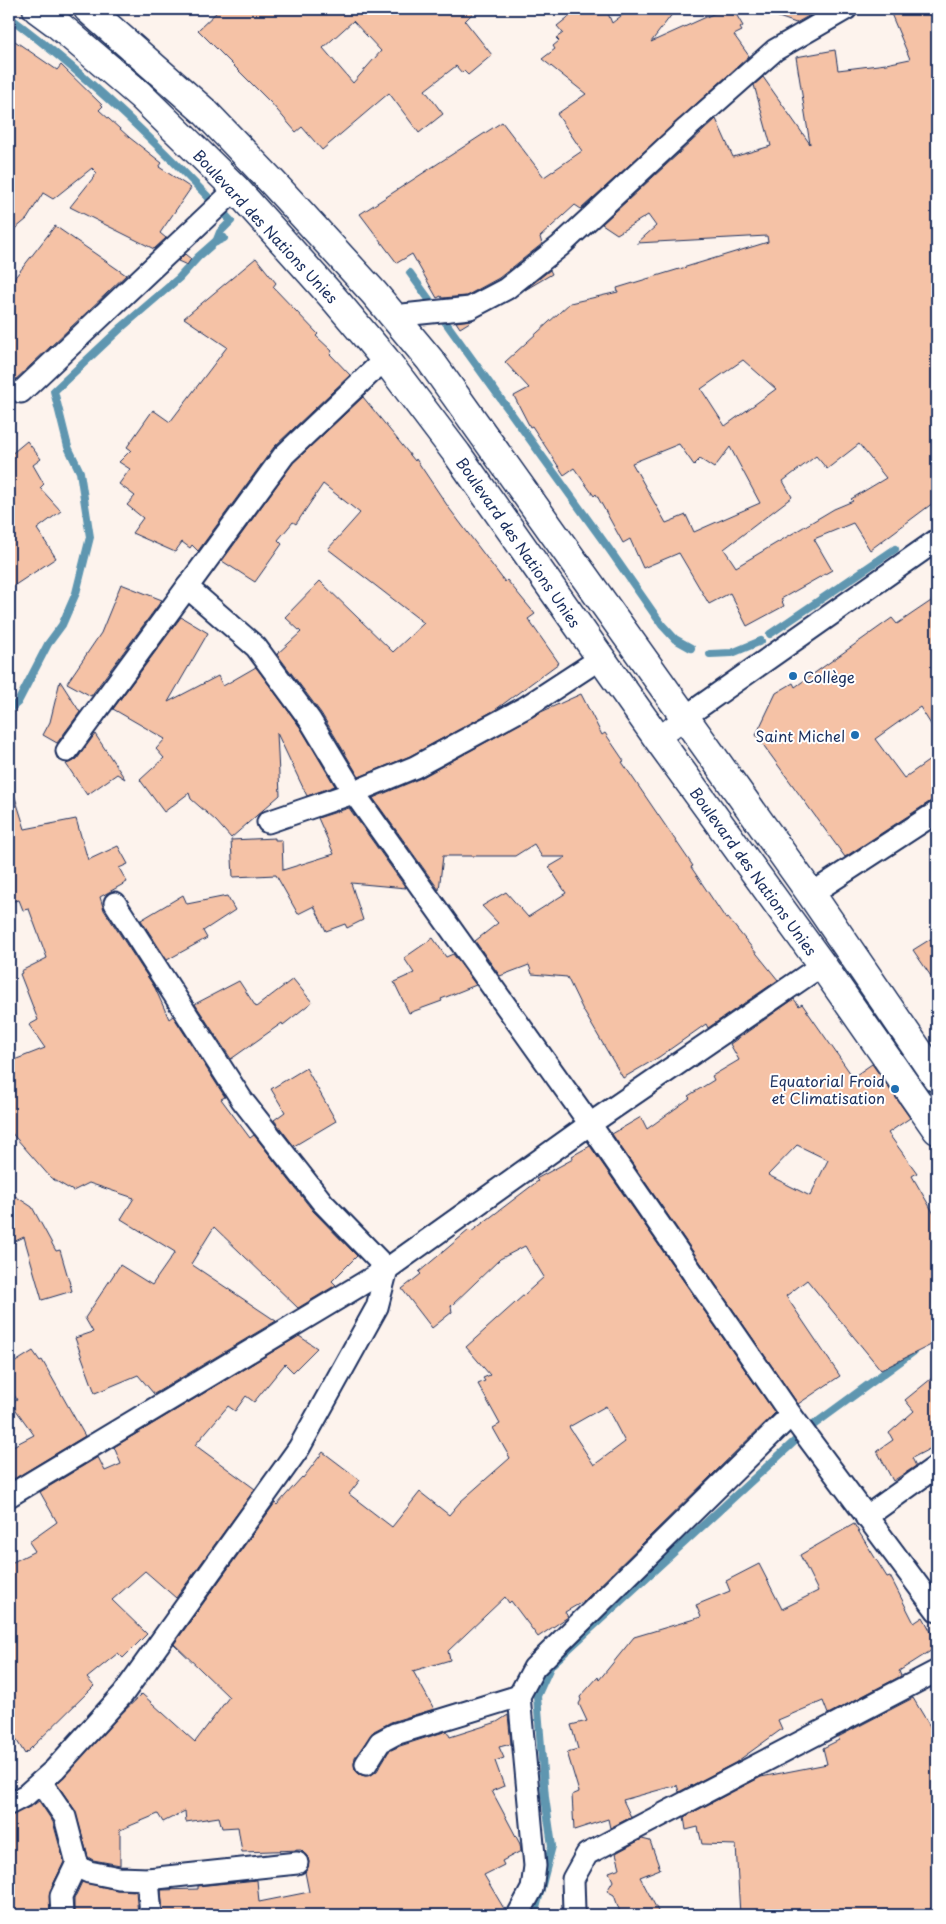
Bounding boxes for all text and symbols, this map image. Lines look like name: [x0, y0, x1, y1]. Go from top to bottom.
street label: Boulevard des Nations Unies: [188, 144, 344, 308]
street label: Boulevard des Nations Unies: [451, 452, 587, 632]
place label: Collège: [803, 665, 855, 688]
marker: Collège: [787, 670, 799, 682]
place label: Saint Michel: [756, 724, 845, 747]
marker: Saint Michel: [849, 729, 861, 741]
street label: Boulevard des Nations Unies: [685, 782, 823, 960]
place label: Equatorial Froid et Climatisation: [769, 1069, 885, 1109]
marker: Equatorial Froid et Climatisation: [889, 1083, 901, 1095]

